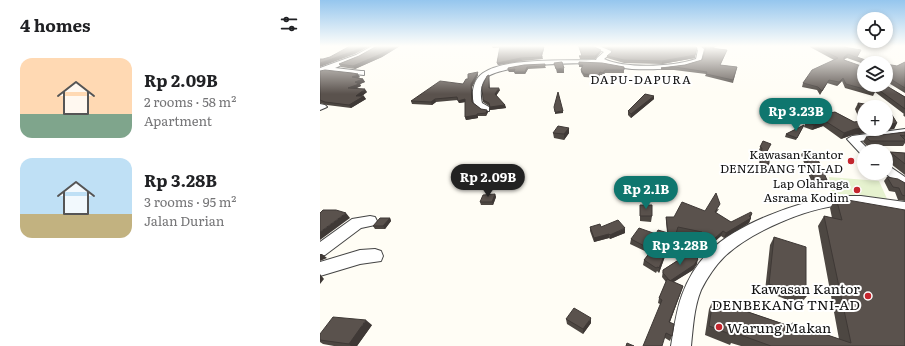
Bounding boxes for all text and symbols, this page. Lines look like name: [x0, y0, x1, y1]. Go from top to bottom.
text: 4 homes: [20, 12, 91, 37]
map controls: [857, 12, 893, 180]
button: locate: [857, 12, 893, 48]
icon: filters: [278, 13, 300, 35]
button: layers: [857, 56, 893, 92]
text: Rp 2.09B: [144, 67, 218, 92]
district label: DAPU-DAPURA: [590, 70, 692, 88]
icon: home: [52, 74, 100, 122]
text: 2 rooms · 58 m²: [144, 92, 236, 111]
pin: Rp 3.23B: [755, 98, 837, 132]
button: +: [857, 100, 893, 136]
text: Rp 3.23B: [768, 101, 824, 120]
text: Apartment: [144, 111, 212, 130]
button: −: [857, 144, 893, 180]
place label: Kawasan Kantor DENZIBANG TNI-AD: [720, 145, 843, 177]
marker: Kawasan Kantor DENZIBANG TNI-AD: [846, 156, 856, 166]
pin: Rp 2.09B: [447, 164, 529, 198]
text: Rp 3.28B: [144, 167, 217, 192]
text: Rp 2.09B: [460, 167, 516, 186]
icon: home: [52, 174, 100, 222]
place label: Lap Olahraga Asrama Kodim: [763, 174, 850, 206]
pin: Rp 2.1B: [609, 176, 683, 210]
text: Rp 2.1B: [623, 179, 669, 198]
marker: Lap Olahraga Asrama Kodim: [852, 185, 862, 195]
text: 3 rooms · 95 m²: [144, 192, 236, 211]
text: Jalan Durian: [144, 211, 224, 230]
pin: Rp 3.28B: [639, 232, 721, 266]
text: Rp 3.28B: [652, 235, 708, 254]
place label: Kawasan Kantor DENBEKANG TNI-AD: [712, 278, 860, 314]
marker: Kawasan Kantor DENBEKANG TNI-AD: [863, 291, 873, 301]
place label: Warung Makan: [727, 317, 831, 337]
marker: Warung Makan: [714, 322, 724, 332]

